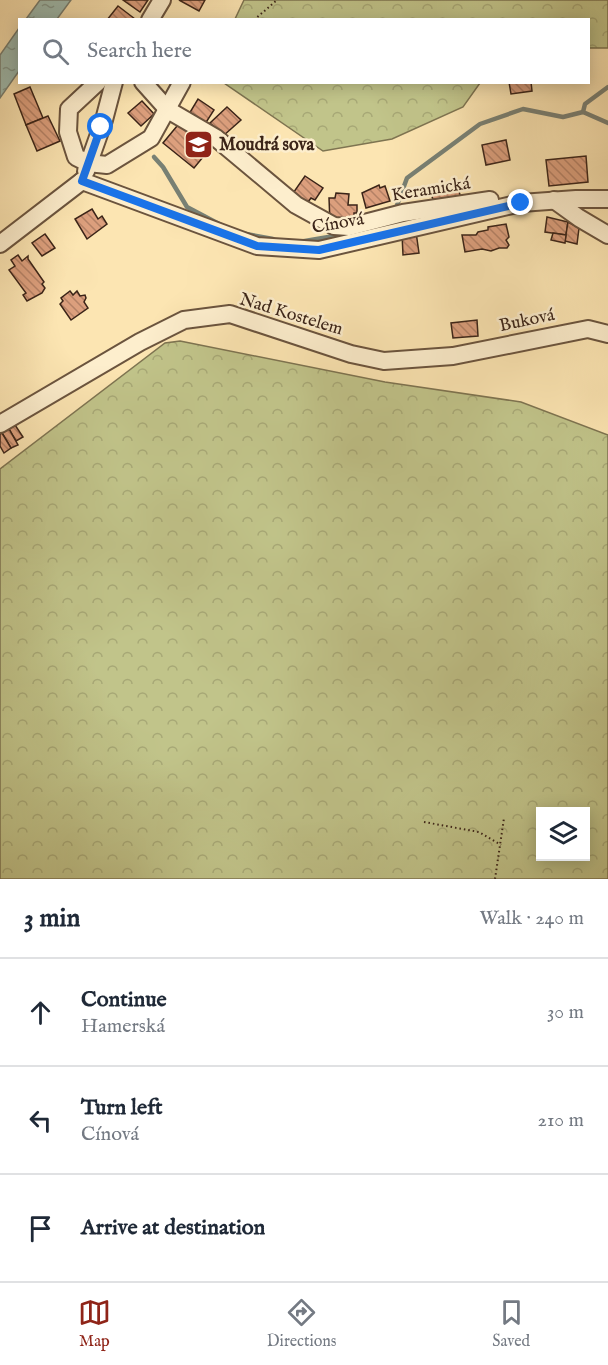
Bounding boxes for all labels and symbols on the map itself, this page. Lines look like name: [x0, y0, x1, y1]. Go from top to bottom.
route start: [87, 113, 113, 139]
school or university icon: Moudrá sova: [182, 129, 214, 161]
place label: Moudrá sova: [219, 134, 315, 157]
street label: Keramická: [390, 172, 472, 208]
route end: [507, 189, 533, 215]
street label: Cínová: [310, 208, 366, 240]
street label: Nad Kostelem: [237, 288, 346, 342]
street label: Buková: [497, 304, 557, 338]

